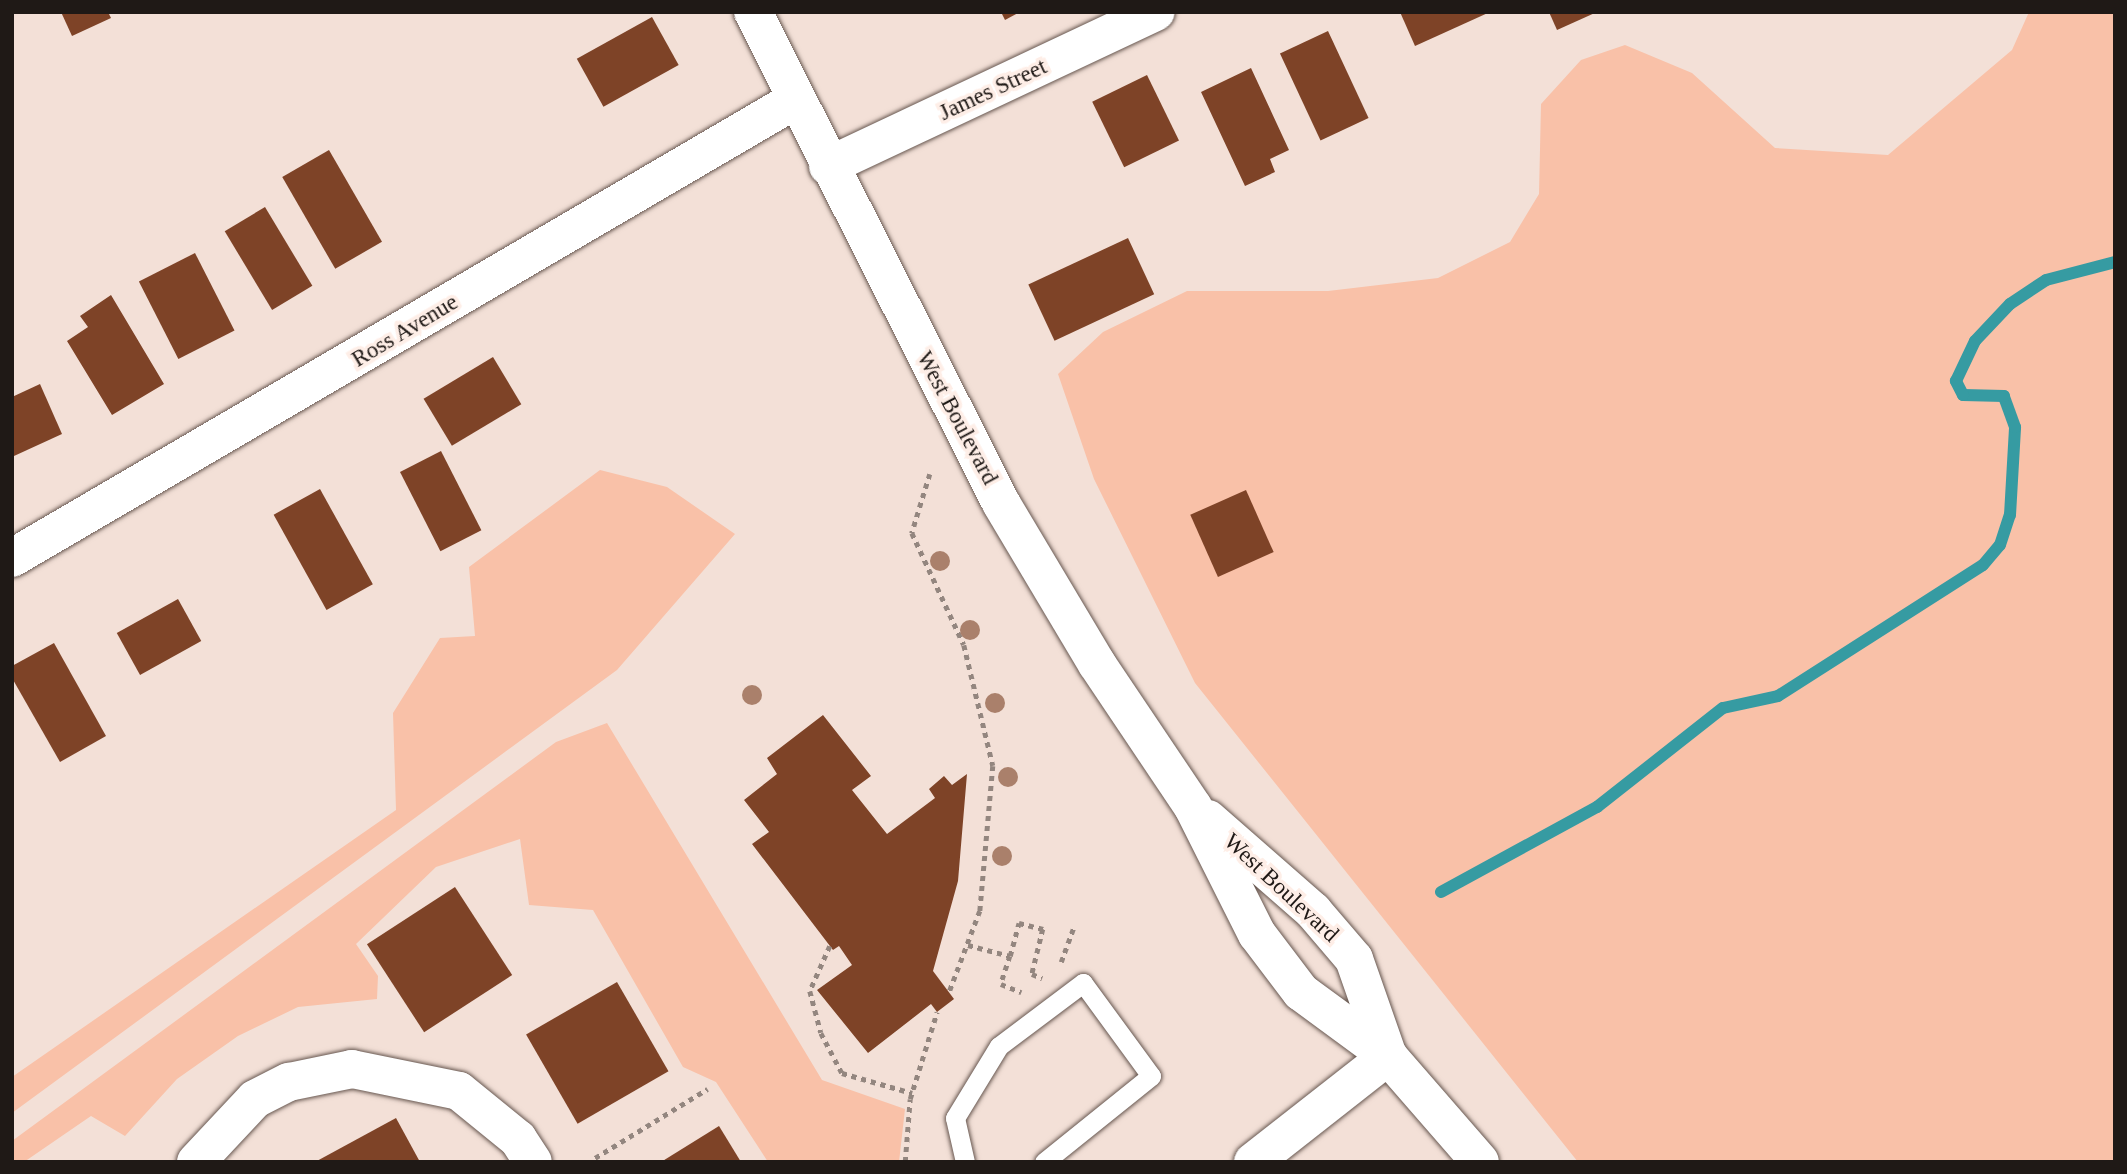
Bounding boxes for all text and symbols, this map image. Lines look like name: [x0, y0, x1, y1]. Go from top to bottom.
street label: James Street: [935, 53, 1051, 127]
street label: Ross Avenue: [346, 288, 464, 374]
street label: West Boulevard: [910, 347, 1004, 489]
street label: West Boulevard: [1218, 828, 1344, 948]

